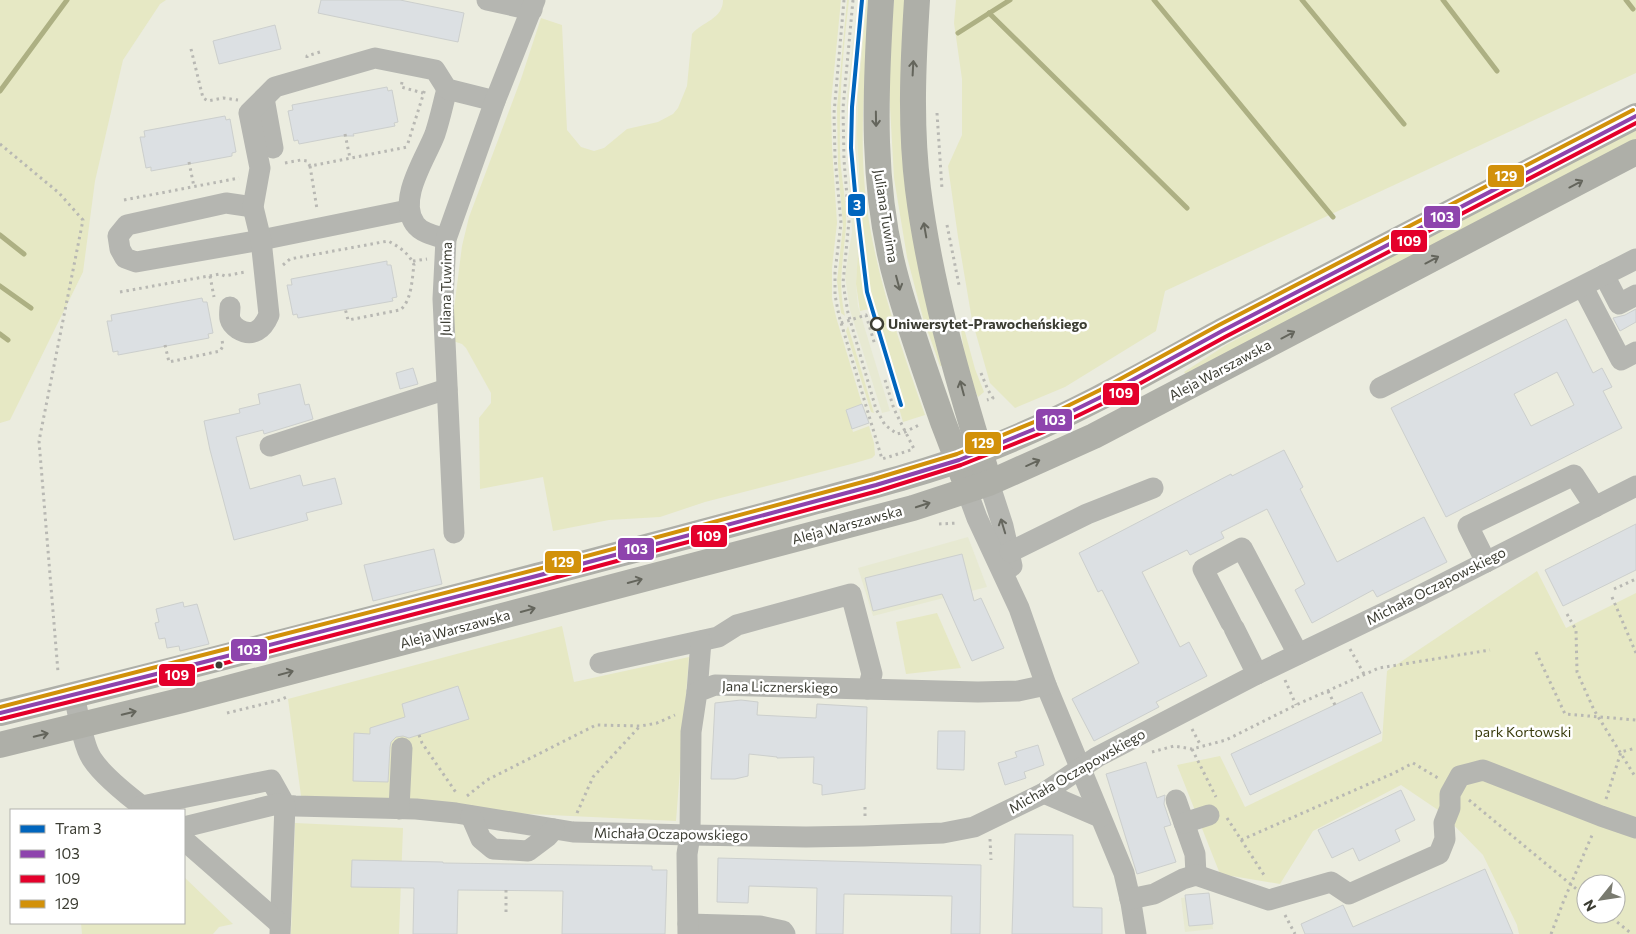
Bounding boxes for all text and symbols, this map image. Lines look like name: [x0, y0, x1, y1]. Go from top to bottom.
one-way arrow: [908, 61, 917, 77]
one-way arrow: [871, 110, 881, 126]
line badge: 129: [1487, 164, 1525, 188]
text: 129: [1495, 167, 1518, 184]
street label: Juliana Tuwima: [871, 168, 902, 264]
one-way arrow: [1568, 179, 1583, 189]
line badge: 3: [847, 193, 866, 217]
text: 3: [853, 196, 861, 213]
line badge: 103: [1423, 205, 1461, 229]
text: 103: [1430, 208, 1454, 225]
one-way arrow: [920, 222, 930, 238]
line badge: 109: [1390, 229, 1428, 253]
text: 109: [1397, 232, 1421, 249]
street label: Juliana Tuwima: [436, 242, 455, 336]
one-way arrow: [1424, 254, 1439, 264]
one-way arrow: [894, 275, 903, 291]
place label: Uniwersytet-Prawocheńskiego: [888, 315, 1087, 332]
marker: Uniwersytet-Prawocheńskiego: [870, 317, 884, 331]
one-way arrow: [1280, 330, 1295, 339]
street label: Aleja Warszawska: [1166, 335, 1274, 404]
one-way arrow: [956, 381, 966, 397]
line badge: 109: [1102, 382, 1140, 406]
text: 109: [1109, 384, 1133, 401]
line badge: 103: [1035, 408, 1073, 432]
text: 103: [1042, 411, 1066, 428]
line badge: 129: [964, 431, 1002, 455]
text: 129: [972, 434, 995, 451]
one-way arrow: [1025, 458, 1040, 468]
one-way arrow: [915, 500, 930, 509]
street label: Aleja Warszawska: [790, 502, 904, 547]
one-way arrow: [997, 518, 1007, 534]
line badge: 109: [690, 524, 728, 548]
text: 109: [697, 527, 721, 544]
line badge: 103: [617, 537, 655, 561]
text: 103: [624, 540, 648, 557]
street label: Michała Oczapowskiego: [1363, 543, 1508, 628]
line badge: 129: [544, 550, 582, 574]
text: 129: [552, 553, 575, 570]
one-way arrow: [627, 576, 643, 586]
one-way arrow: [520, 604, 536, 614]
street label: Aleja Warszawska: [398, 606, 512, 651]
line badge: 103: [230, 638, 268, 662]
text: 103: [237, 641, 261, 658]
unlabelled marker: [214, 660, 224, 670]
line badge: 109: [158, 663, 196, 687]
text: 109: [165, 666, 189, 683]
one-way arrow: [278, 668, 294, 677]
street label: Jana Licznerskiego: [722, 677, 838, 696]
one-way arrow: [120, 708, 136, 717]
park label: park Kortowski: [1475, 723, 1571, 740]
street label: Michała Oczapowskiego: [1006, 725, 1148, 817]
one-way arrow: [32, 729, 48, 739]
legend: [10, 809, 185, 924]
text: Tram 3: [55, 819, 102, 837]
street label: Michała Oczapowskiego: [594, 824, 748, 843]
text: 103: [55, 844, 80, 862]
text: 109: [55, 869, 80, 887]
north arrow: [1576, 874, 1626, 924]
text: 129: [55, 894, 79, 912]
text: N: [1579, 897, 1599, 915]

